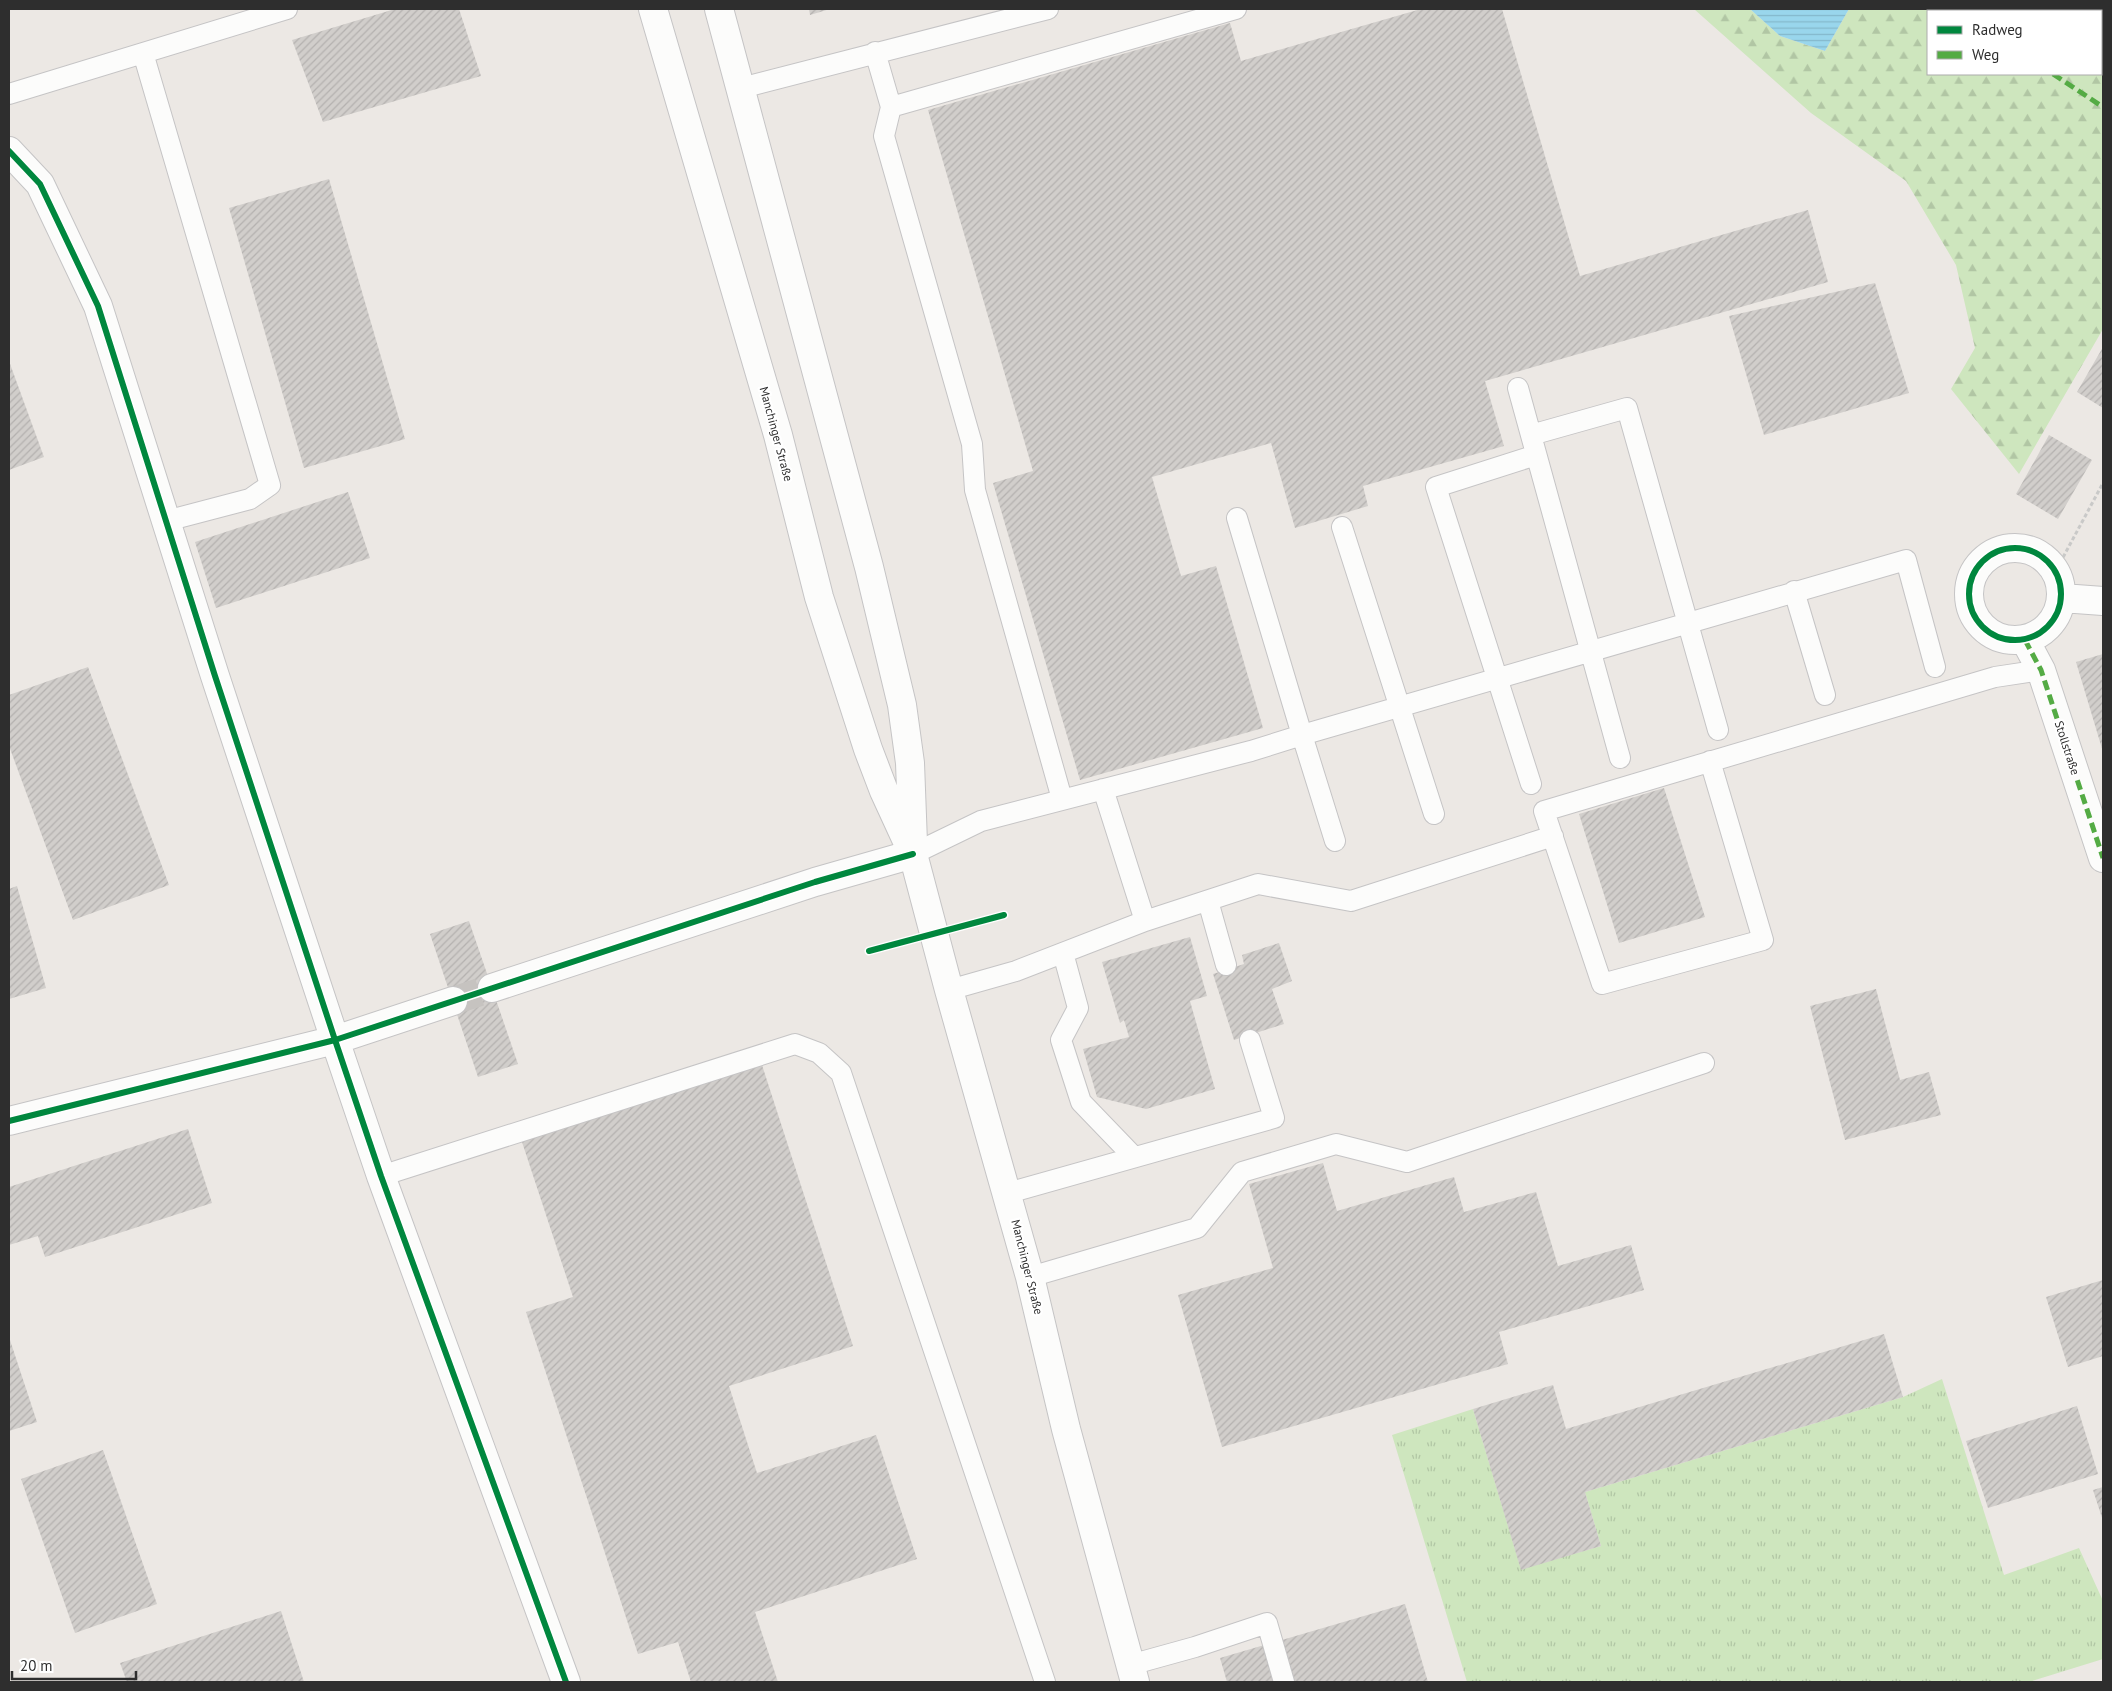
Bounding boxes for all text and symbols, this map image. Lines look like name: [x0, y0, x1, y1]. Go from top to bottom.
legend: [1927, 10, 2102, 75]
text: Radweg: [1972, 20, 2023, 39]
text: Weg: [1972, 45, 1999, 64]
street label: Manchinger Straße: [757, 385, 796, 483]
street label: Stollstraße: [2052, 719, 2083, 777]
street label: Manchinger Straße: [1008, 1218, 1047, 1316]
scale bar: [12, 1648, 136, 1680]
text: 20 m: [20, 1656, 53, 1675]

